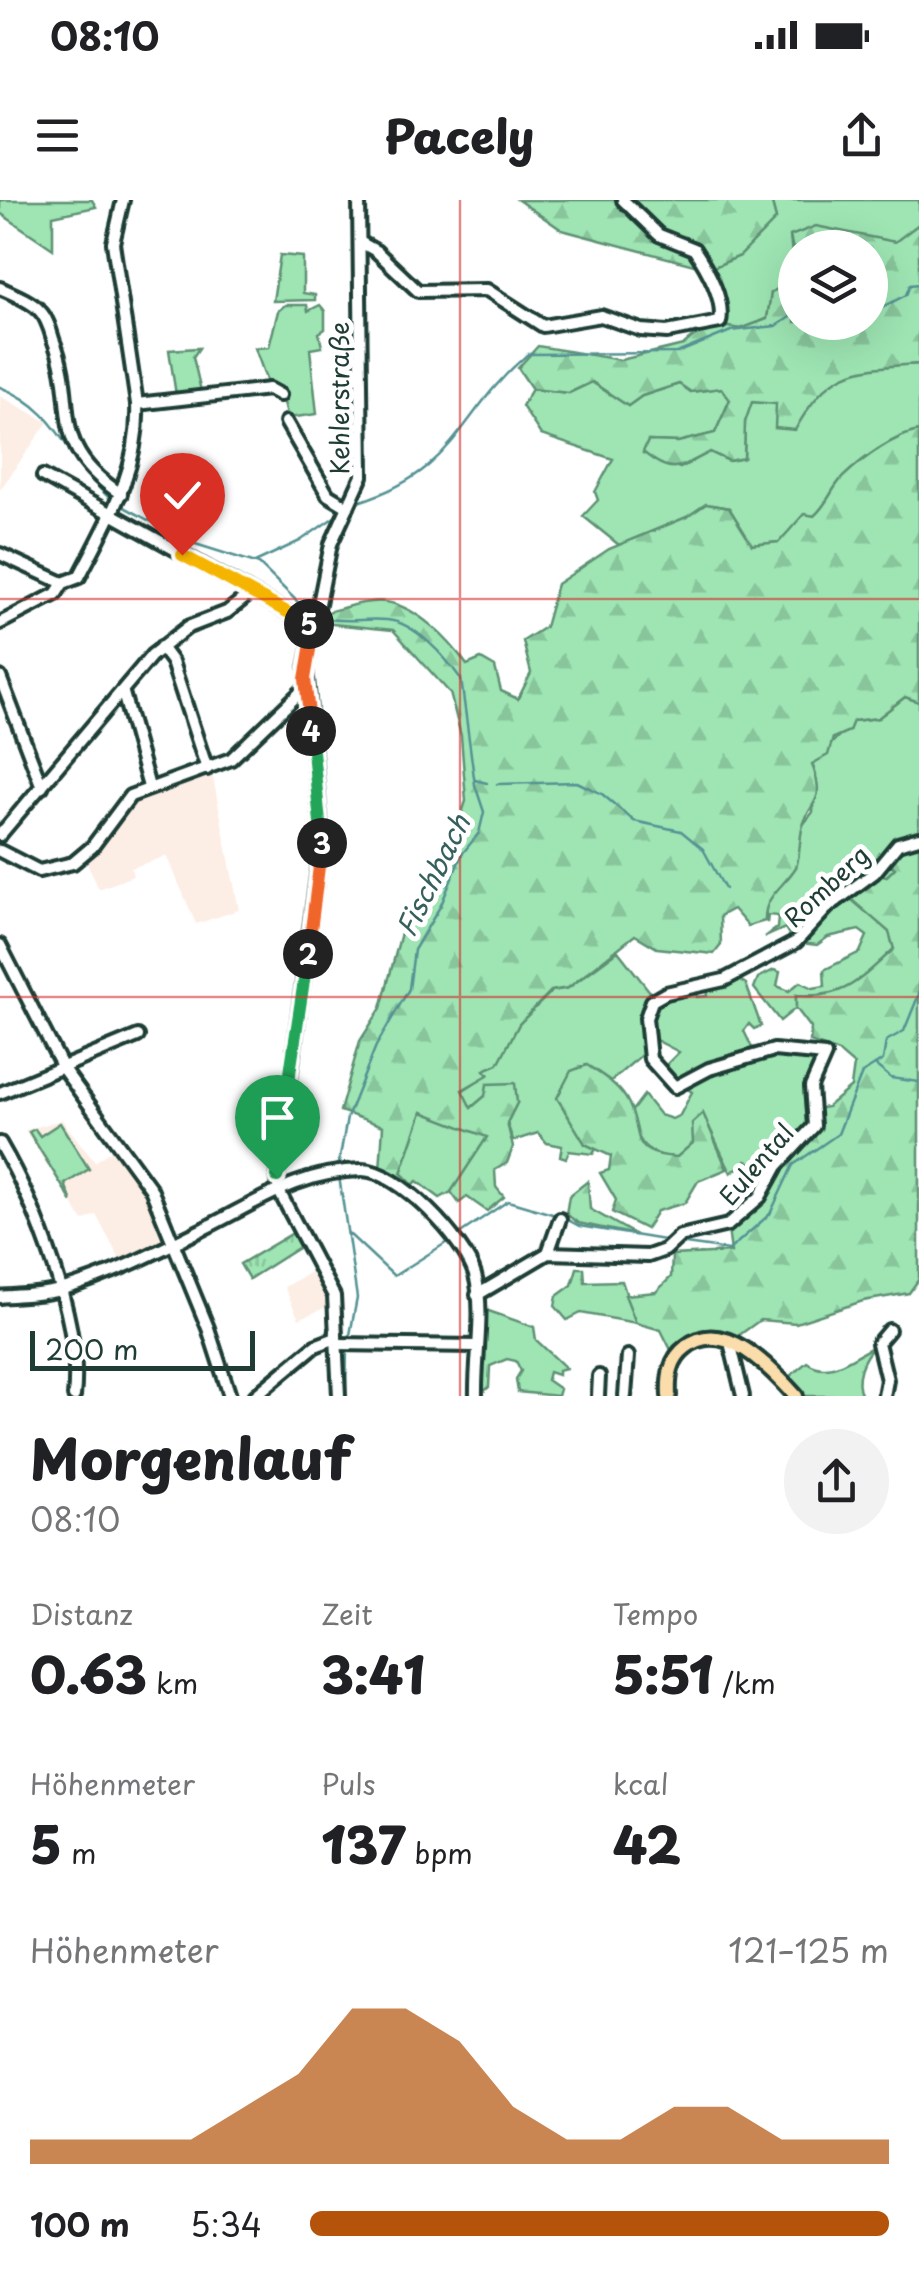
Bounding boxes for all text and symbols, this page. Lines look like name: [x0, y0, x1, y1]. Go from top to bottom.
text: 08:10: [50, 7, 159, 64]
text: Pacely: [385, 101, 534, 169]
icon: menu: [30, 108, 85, 163]
icon: share: [834, 108, 889, 163]
map controls: [778, 230, 888, 340]
button: layers: [778, 230, 888, 340]
street label: Kehlerstraße: [320, 322, 358, 474]
pin: [140, 453, 225, 556]
icon: check: [155, 468, 210, 523]
pin: 5: [284, 599, 334, 649]
text: 5: [300, 602, 318, 645]
pin: 4: [286, 706, 336, 756]
text: 4: [301, 709, 321, 752]
water label: Fischbach: [384, 806, 480, 943]
pin: 3: [297, 818, 347, 868]
text: 3: [313, 821, 331, 864]
street label: Romberg: [775, 836, 877, 936]
pin: 2: [283, 929, 333, 979]
text: 2: [298, 932, 318, 975]
pin: [235, 1075, 320, 1178]
icon: arrive: [250, 1090, 305, 1145]
street label: Eulental: [710, 1115, 802, 1213]
scale bar: [30, 1326, 255, 1370]
text: 200 m: [45, 1327, 138, 1370]
text: Morgenlauf: [30, 1416, 352, 1499]
button: share: [784, 1429, 889, 1534]
text: 08:10: [30, 1495, 120, 1543]
text: Distanz: [30, 1592, 133, 1635]
text: Zeit: [321, 1592, 373, 1635]
text: Tempo: [613, 1592, 698, 1635]
text: 0.63: [30, 1635, 147, 1711]
text: 3:41: [321, 1635, 425, 1711]
text: 5:51: [613, 1635, 713, 1711]
text: km: [147, 1661, 198, 1704]
text: /km: [713, 1661, 776, 1704]
text: Höhenmeter: [30, 1762, 195, 1805]
text: Puls: [321, 1762, 375, 1805]
text: kcal: [613, 1762, 669, 1805]
text: 5: [30, 1805, 62, 1881]
text: 137: [321, 1805, 406, 1881]
text: 42: [613, 1805, 681, 1881]
text: m: [62, 1831, 97, 1874]
text: bpm: [406, 1831, 473, 1874]
text: Höhenmeter: [30, 1926, 219, 1974]
text: 121–125 m: [728, 1926, 889, 1974]
text: 100 m: [30, 2200, 130, 2248]
text: 5:34: [190, 2200, 262, 2248]

